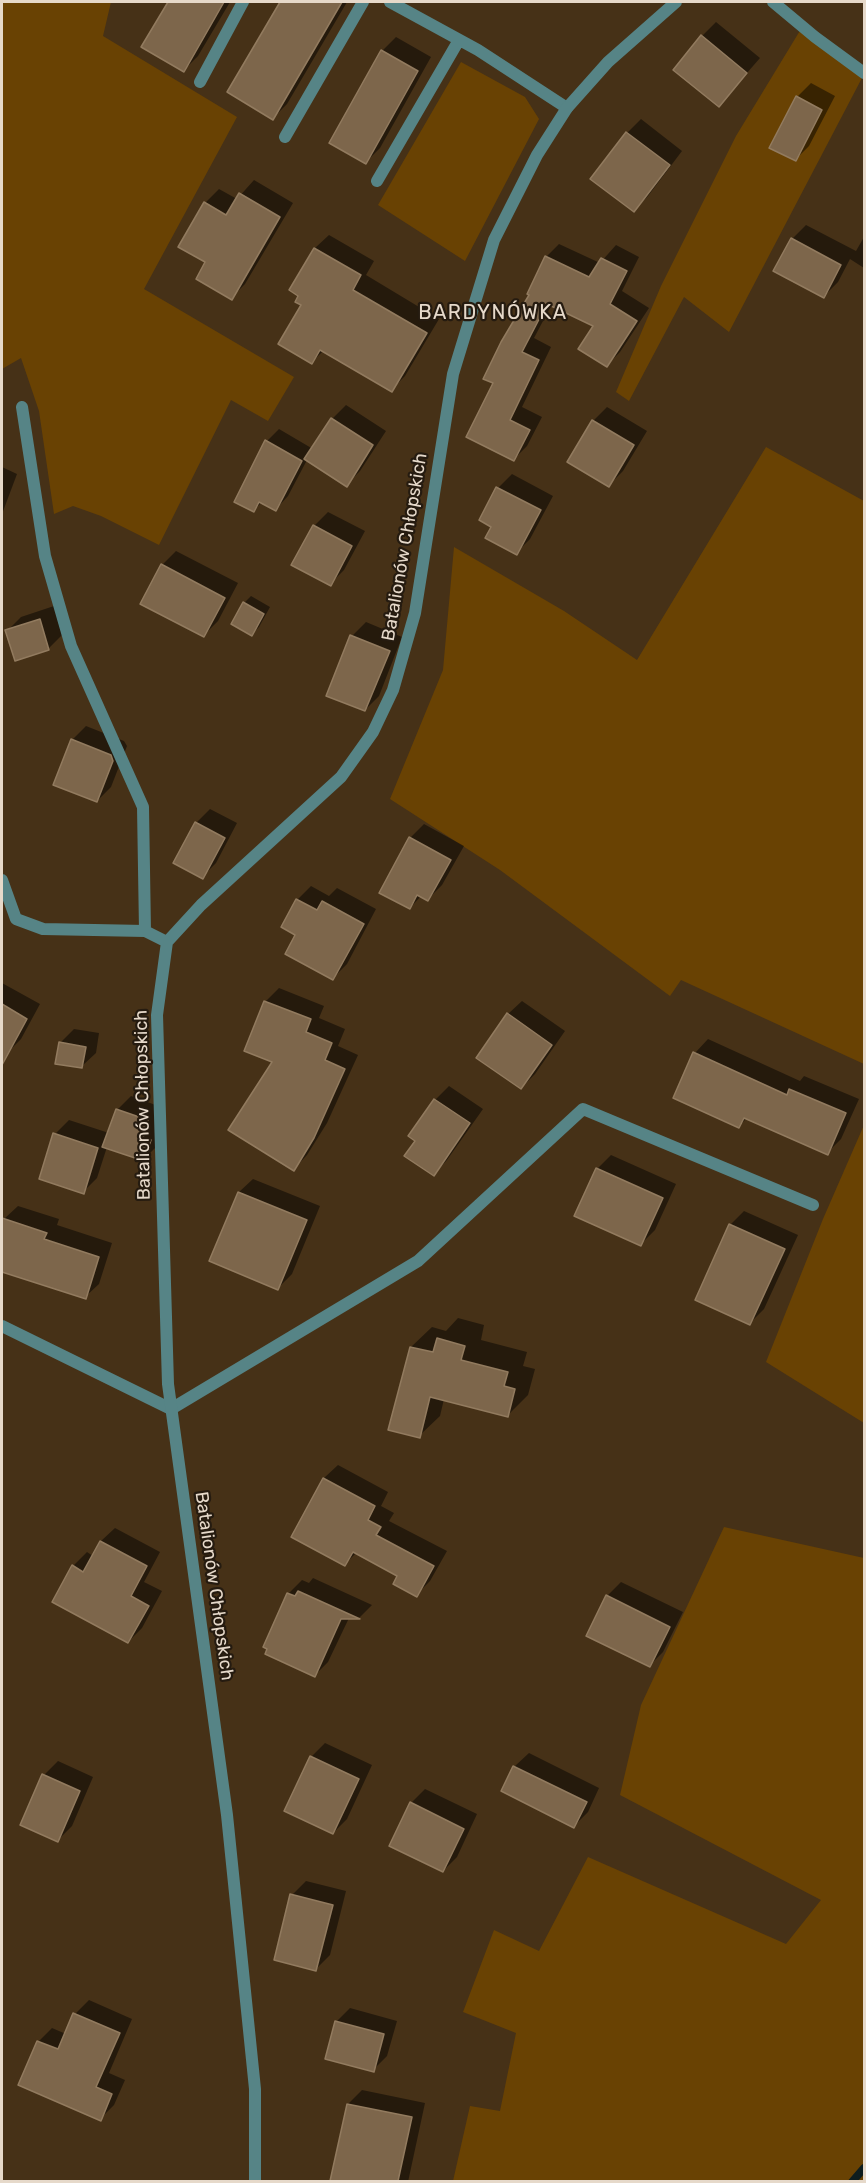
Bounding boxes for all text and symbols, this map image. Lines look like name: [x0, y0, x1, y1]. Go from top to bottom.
district label: BARDYNÓWKA: [418, 301, 568, 325]
street label: Batalionów Chłopskich: [378, 451, 432, 643]
street label: Batalionów Chłopskich: [131, 1010, 155, 1200]
street label: Batalionów Chłopskich: [190, 1490, 238, 1682]

